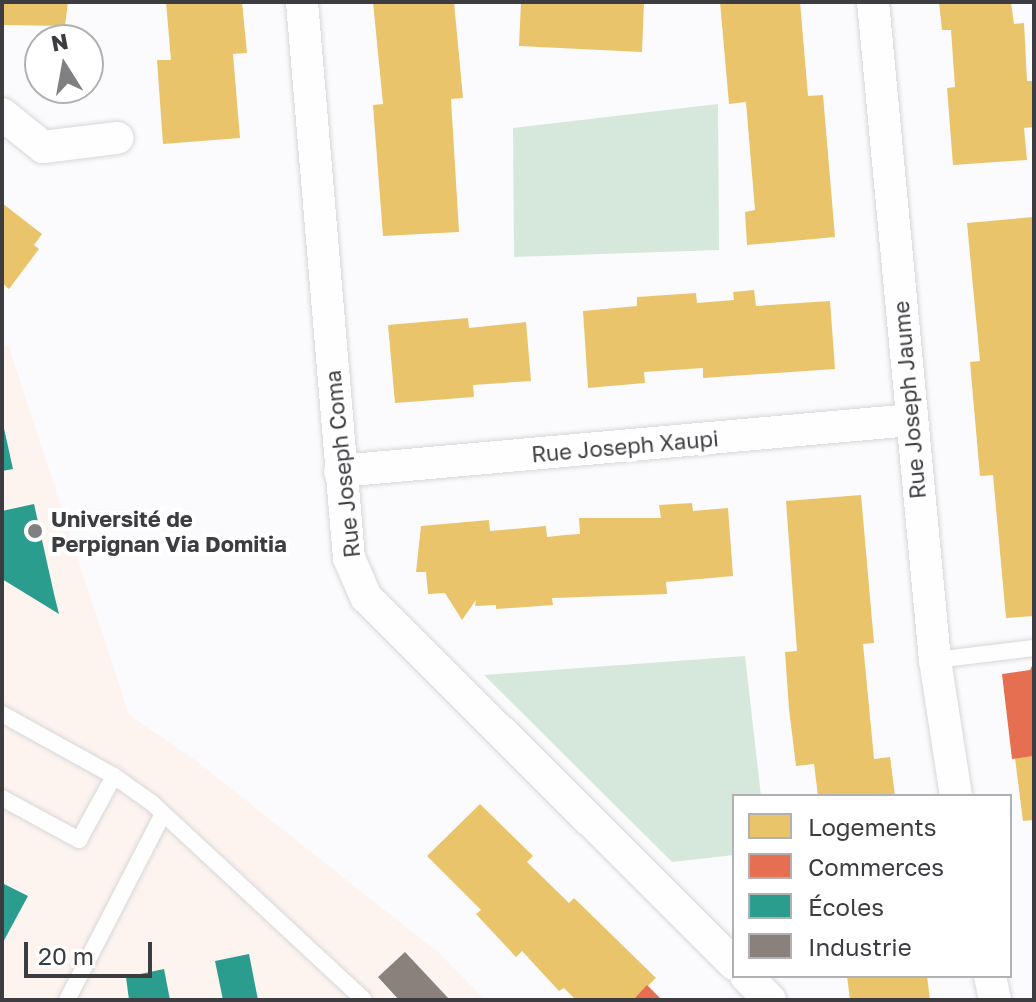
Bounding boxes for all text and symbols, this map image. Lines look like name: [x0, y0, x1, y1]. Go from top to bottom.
north arrow: [24, 24, 104, 104]
text: N: [49, 27, 70, 57]
street label: Rue Joseph Jaume: [887, 300, 931, 500]
street label: Rue Joseph Coma: [319, 369, 365, 559]
street label: Rue Joseph Xaupi: [530, 425, 720, 467]
place label: Université de Perpignan Via Domitia: [51, 505, 287, 556]
marker: Université de Perpignan Via Domitia: [26, 522, 44, 540]
legend: [732, 794, 1012, 978]
text: Logements: [808, 812, 937, 841]
text: Commerces: [808, 852, 944, 881]
text: Écoles: [808, 892, 884, 921]
scale bar: [28, 926, 156, 976]
text: Industrie: [808, 932, 912, 961]
text: 20 m: [38, 941, 94, 970]

